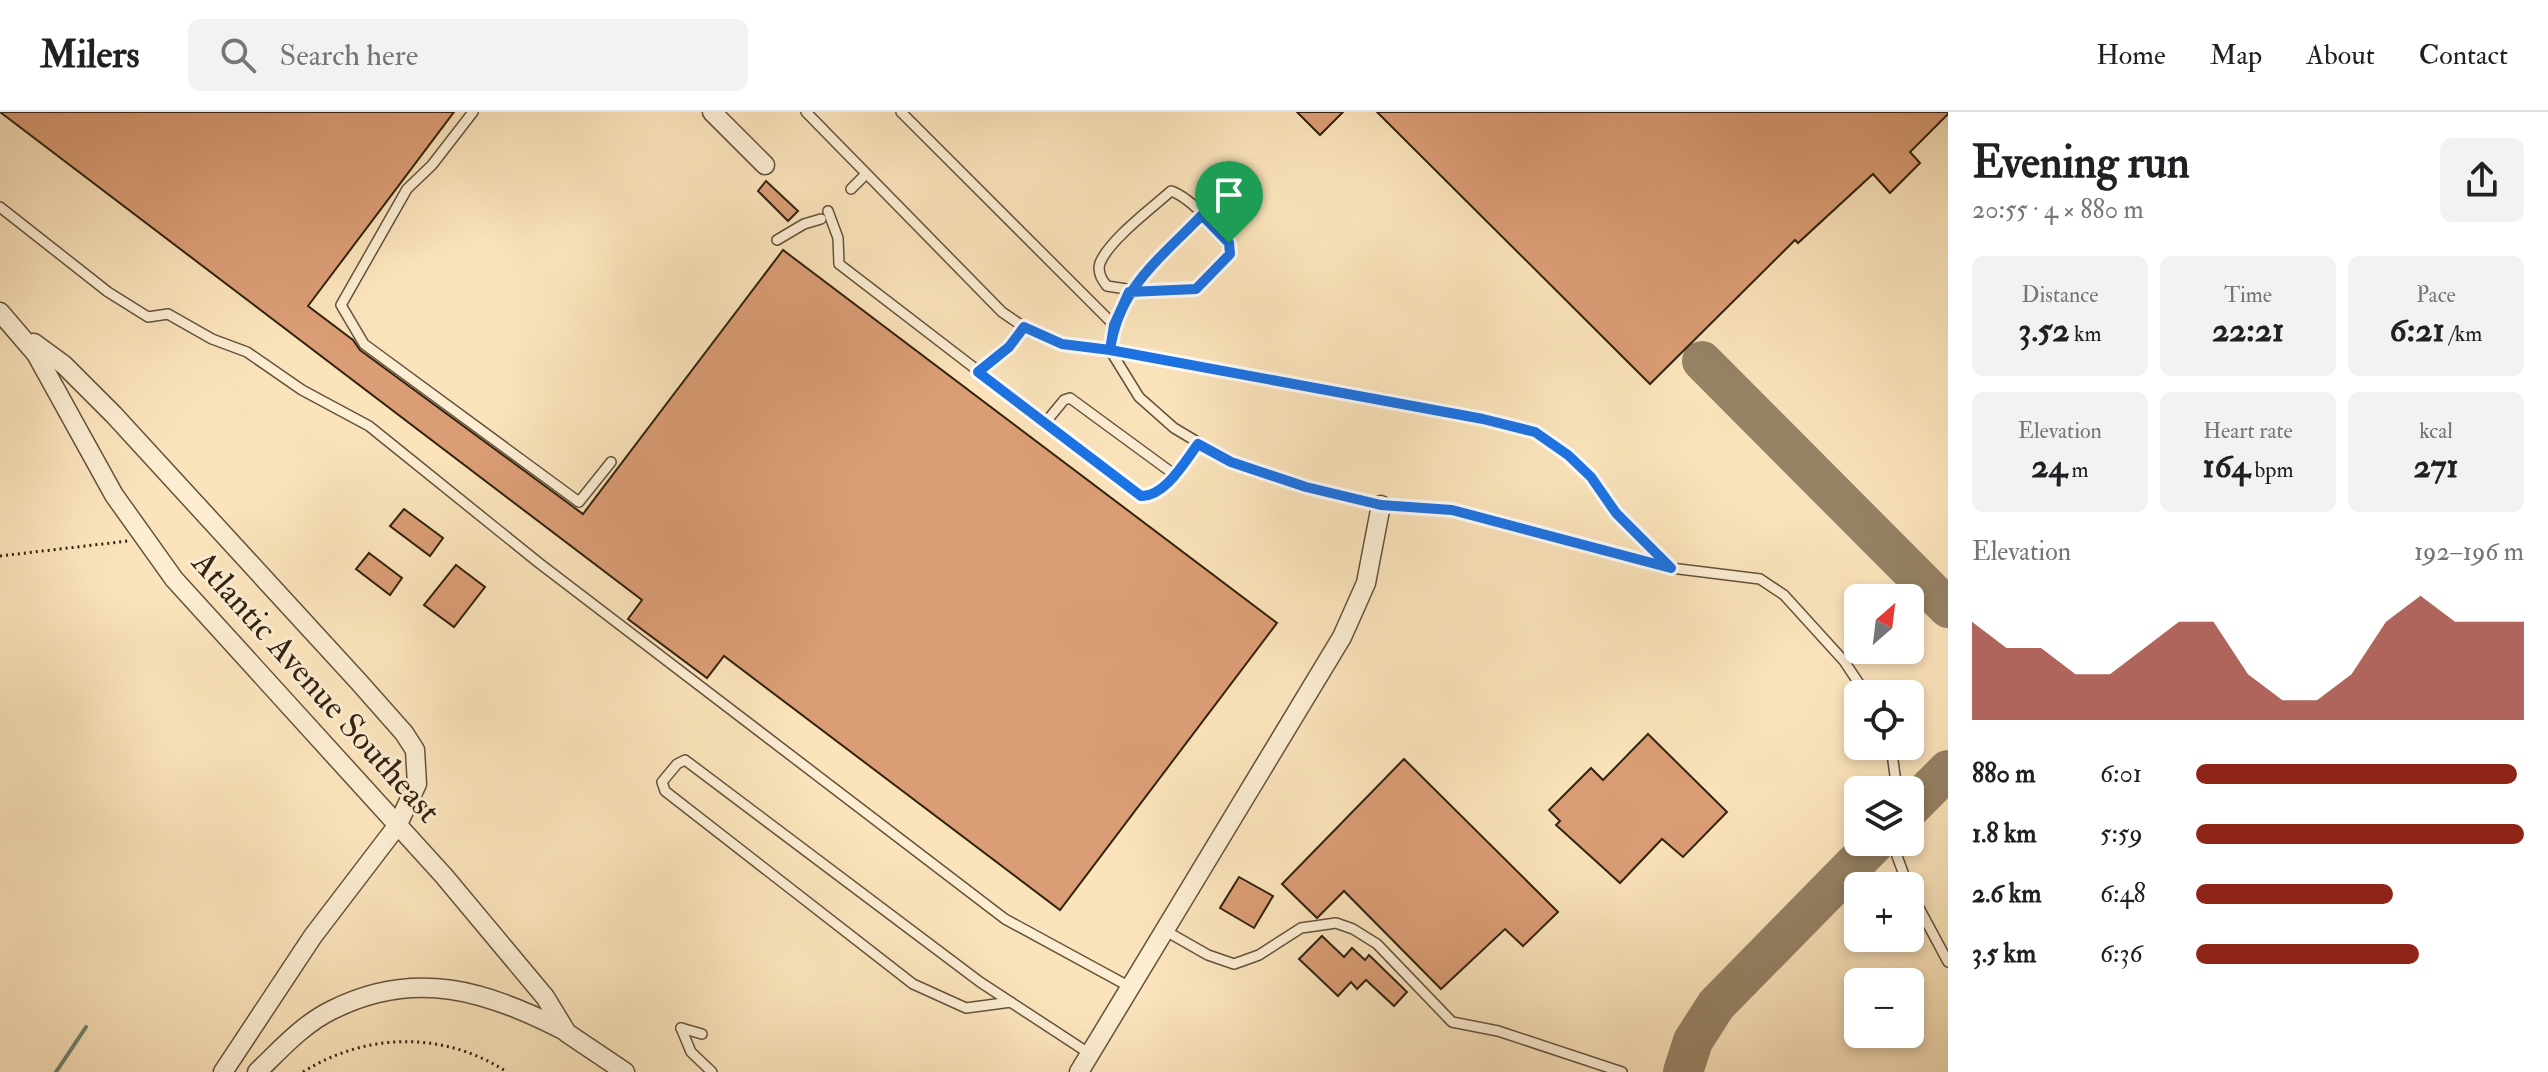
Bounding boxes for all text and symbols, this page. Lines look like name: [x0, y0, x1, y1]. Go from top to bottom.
search box: [188, 19, 748, 91]
text: Milers: [40, 31, 140, 79]
icon: search: [216, 33, 260, 77]
text: Search here: [280, 37, 418, 74]
text: Home: [2096, 38, 2166, 73]
text: Map: [2210, 38, 2262, 73]
text: About: [2306, 38, 2375, 73]
text: Contact: [2419, 38, 2508, 73]
text: Evening run: [1972, 136, 2190, 191]
button: share: [2440, 138, 2524, 222]
pin: [1195, 161, 1263, 243]
icon: arrive: [1207, 173, 1251, 217]
text: 20:55 · 4 × 880 m: [1972, 194, 2144, 226]
text: Distance: [2022, 281, 2098, 309]
text: Time: [2224, 281, 2272, 309]
text: Pace: [2416, 281, 2456, 309]
text: 3.52: [2018, 309, 2069, 352]
text: 22:21: [2212, 309, 2284, 352]
text: 6:21: [2390, 309, 2445, 352]
text: km: [2069, 320, 2102, 348]
text: /km: [2445, 320, 2482, 348]
text: Elevation: [2018, 417, 2102, 445]
text: Heart rate: [2203, 417, 2293, 445]
text: kcal: [2419, 417, 2453, 445]
text: 24: [2031, 445, 2067, 488]
text: 164: [2202, 445, 2250, 488]
text: 271: [2414, 445, 2458, 488]
text: m: [2067, 456, 2089, 484]
text: bpm: [2250, 456, 2294, 484]
text: Elevation: [1972, 536, 2071, 568]
text: 192–196 m: [2414, 536, 2524, 568]
street label: Atlantic Avenue Southeast: [182, 541, 450, 832]
north arrow: [1844, 584, 1924, 664]
map controls: [1844, 584, 1924, 1048]
button: locate: [1844, 680, 1924, 760]
text: 880 m: [1972, 758, 2035, 790]
text: 6:01: [2100, 758, 2142, 790]
button: layers: [1844, 776, 1924, 856]
text: 1.8 km: [1972, 818, 2037, 850]
text: 5:59: [2100, 818, 2143, 850]
button: +: [1844, 872, 1924, 952]
text: 2.6 km: [1972, 878, 2041, 910]
text: 6:48: [2100, 878, 2146, 910]
text: 3.5 km: [1972, 938, 2036, 970]
text: 6:36: [2100, 938, 2143, 970]
button: −: [1844, 968, 1924, 1048]

